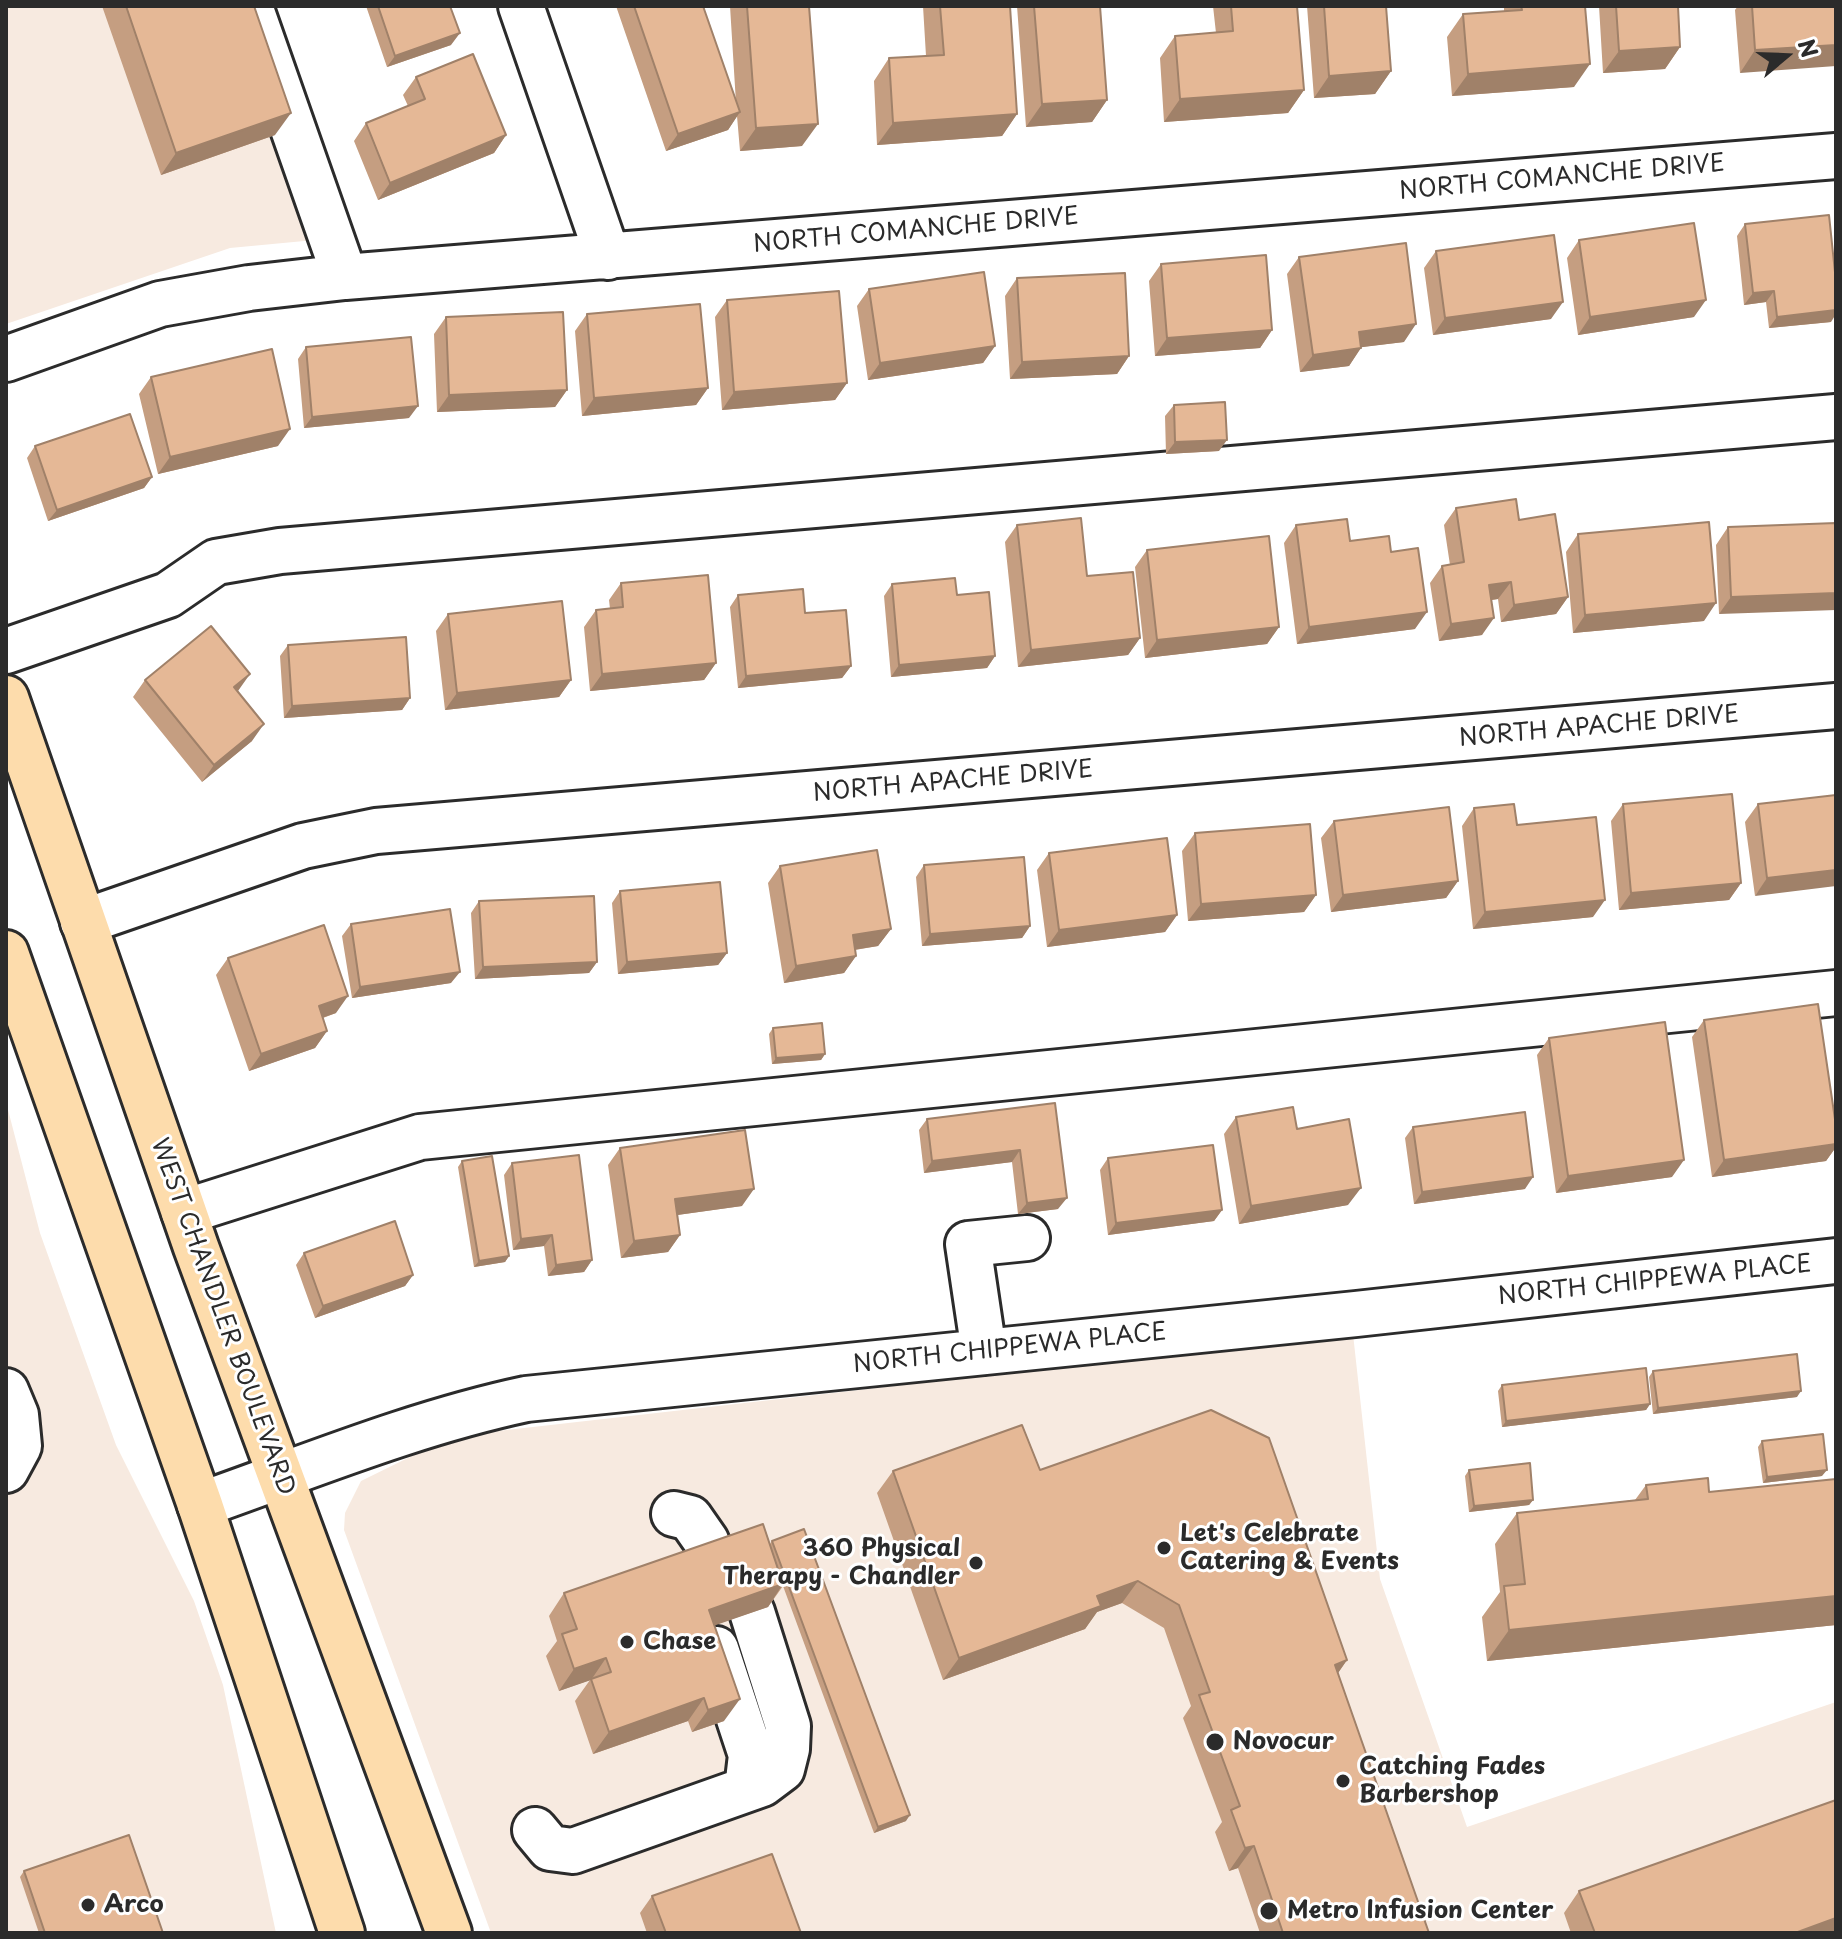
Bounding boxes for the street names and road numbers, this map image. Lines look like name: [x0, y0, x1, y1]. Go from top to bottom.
street label: NORTH COMANCHE DRIVE: [1398, 149, 1726, 207]
street label: NORTH COMANCHE DRIVE: [752, 202, 1080, 260]
street label: NORTH APACHE DRIVE: [1458, 700, 1740, 754]
street label: NORTH APACHE DRIVE: [812, 755, 1094, 809]
street label: WEST CHANDLER BOULEVARD: [144, 1134, 300, 1500]
street label: NORTH CHIPPEWA PLACE: [1497, 1250, 1813, 1312]
street label: NORTH CHIPPEWA PLACE: [852, 1318, 1168, 1380]

